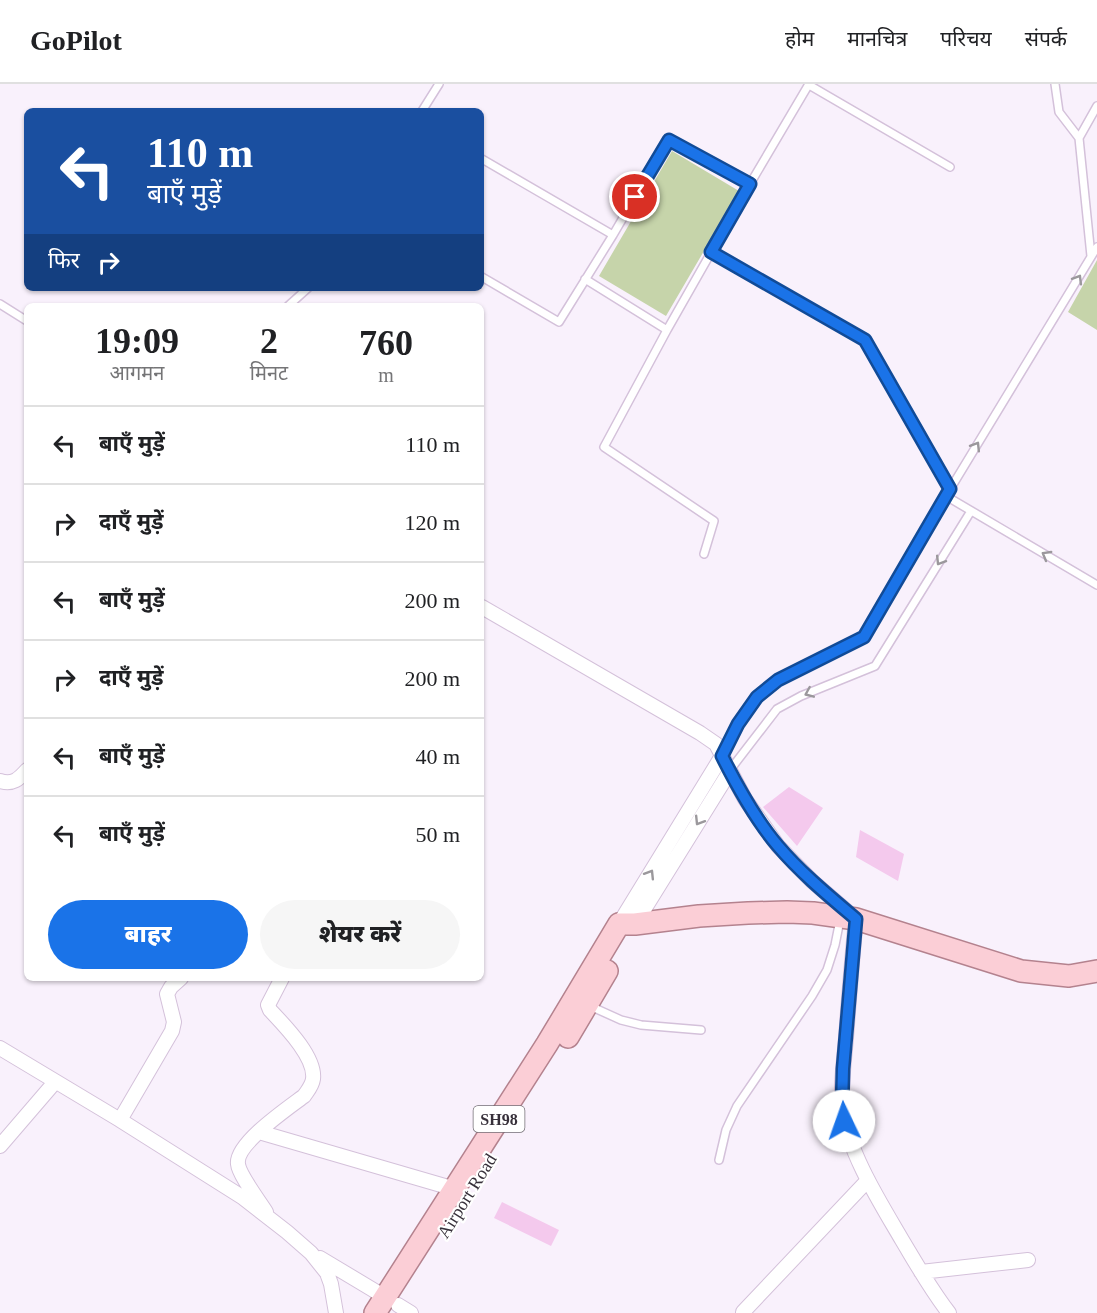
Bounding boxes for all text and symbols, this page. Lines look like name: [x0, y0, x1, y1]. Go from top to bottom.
text: GoPilot: [30, 25, 122, 56]
text: होम: [785, 27, 814, 51]
text: मानचित्र: [847, 27, 907, 51]
text: परिचय: [940, 27, 992, 51]
text: संपर्क: [1025, 27, 1067, 51]
text: 110 m: [147, 130, 253, 176]
icon: left: [48, 132, 126, 210]
pin: [609, 171, 660, 222]
text: बाएँ मुड़ें: [147, 179, 222, 209]
icon: arrive: [618, 180, 651, 213]
icon: right: [92, 246, 125, 279]
text: फिर: [48, 248, 80, 273]
one-way arrow: [1070, 275, 1082, 285]
text: 19:09: [95, 321, 179, 361]
text: 2: [260, 321, 278, 361]
text: 760: [359, 323, 413, 363]
text: आगमन: [110, 362, 164, 384]
text: मिनट: [250, 362, 288, 384]
text: m: [378, 364, 394, 386]
icon: left: [48, 429, 81, 462]
text: बाएँ मुड़ें: [99, 431, 165, 456]
text: 110 m: [405, 432, 460, 457]
one-way arrow: [969, 442, 981, 452]
icon: right: [48, 507, 81, 540]
text: दाएँ मुड़ें: [99, 509, 164, 534]
text: 120 m: [404, 510, 460, 535]
one-way arrow: [1042, 551, 1053, 562]
one-way arrow: [935, 555, 947, 565]
icon: left: [48, 585, 81, 618]
text: बाएँ मुड़ें: [99, 587, 165, 612]
text: 200 m: [404, 588, 460, 613]
icon: right: [48, 663, 81, 696]
text: दाएँ मुड़ें: [99, 665, 164, 690]
text: 200 m: [404, 666, 460, 691]
one-way arrow: [804, 686, 815, 698]
icon: left: [48, 741, 81, 774]
text: बाएँ मुड़ें: [99, 743, 165, 768]
text: 40 m: [415, 744, 460, 769]
one-way arrow: [695, 815, 707, 825]
icon: left: [48, 819, 81, 852]
text: बाएँ मुड़ें: [99, 821, 165, 846]
text: 50 m: [415, 822, 460, 847]
one-way arrow: [642, 870, 654, 880]
button: बाहर: [48, 900, 248, 969]
button: शेयर करें: [260, 900, 460, 969]
position arrow: [812, 1089, 876, 1153]
road number: SH98: [474, 1106, 524, 1132]
street label: Airport Road: [433, 1150, 501, 1242]

